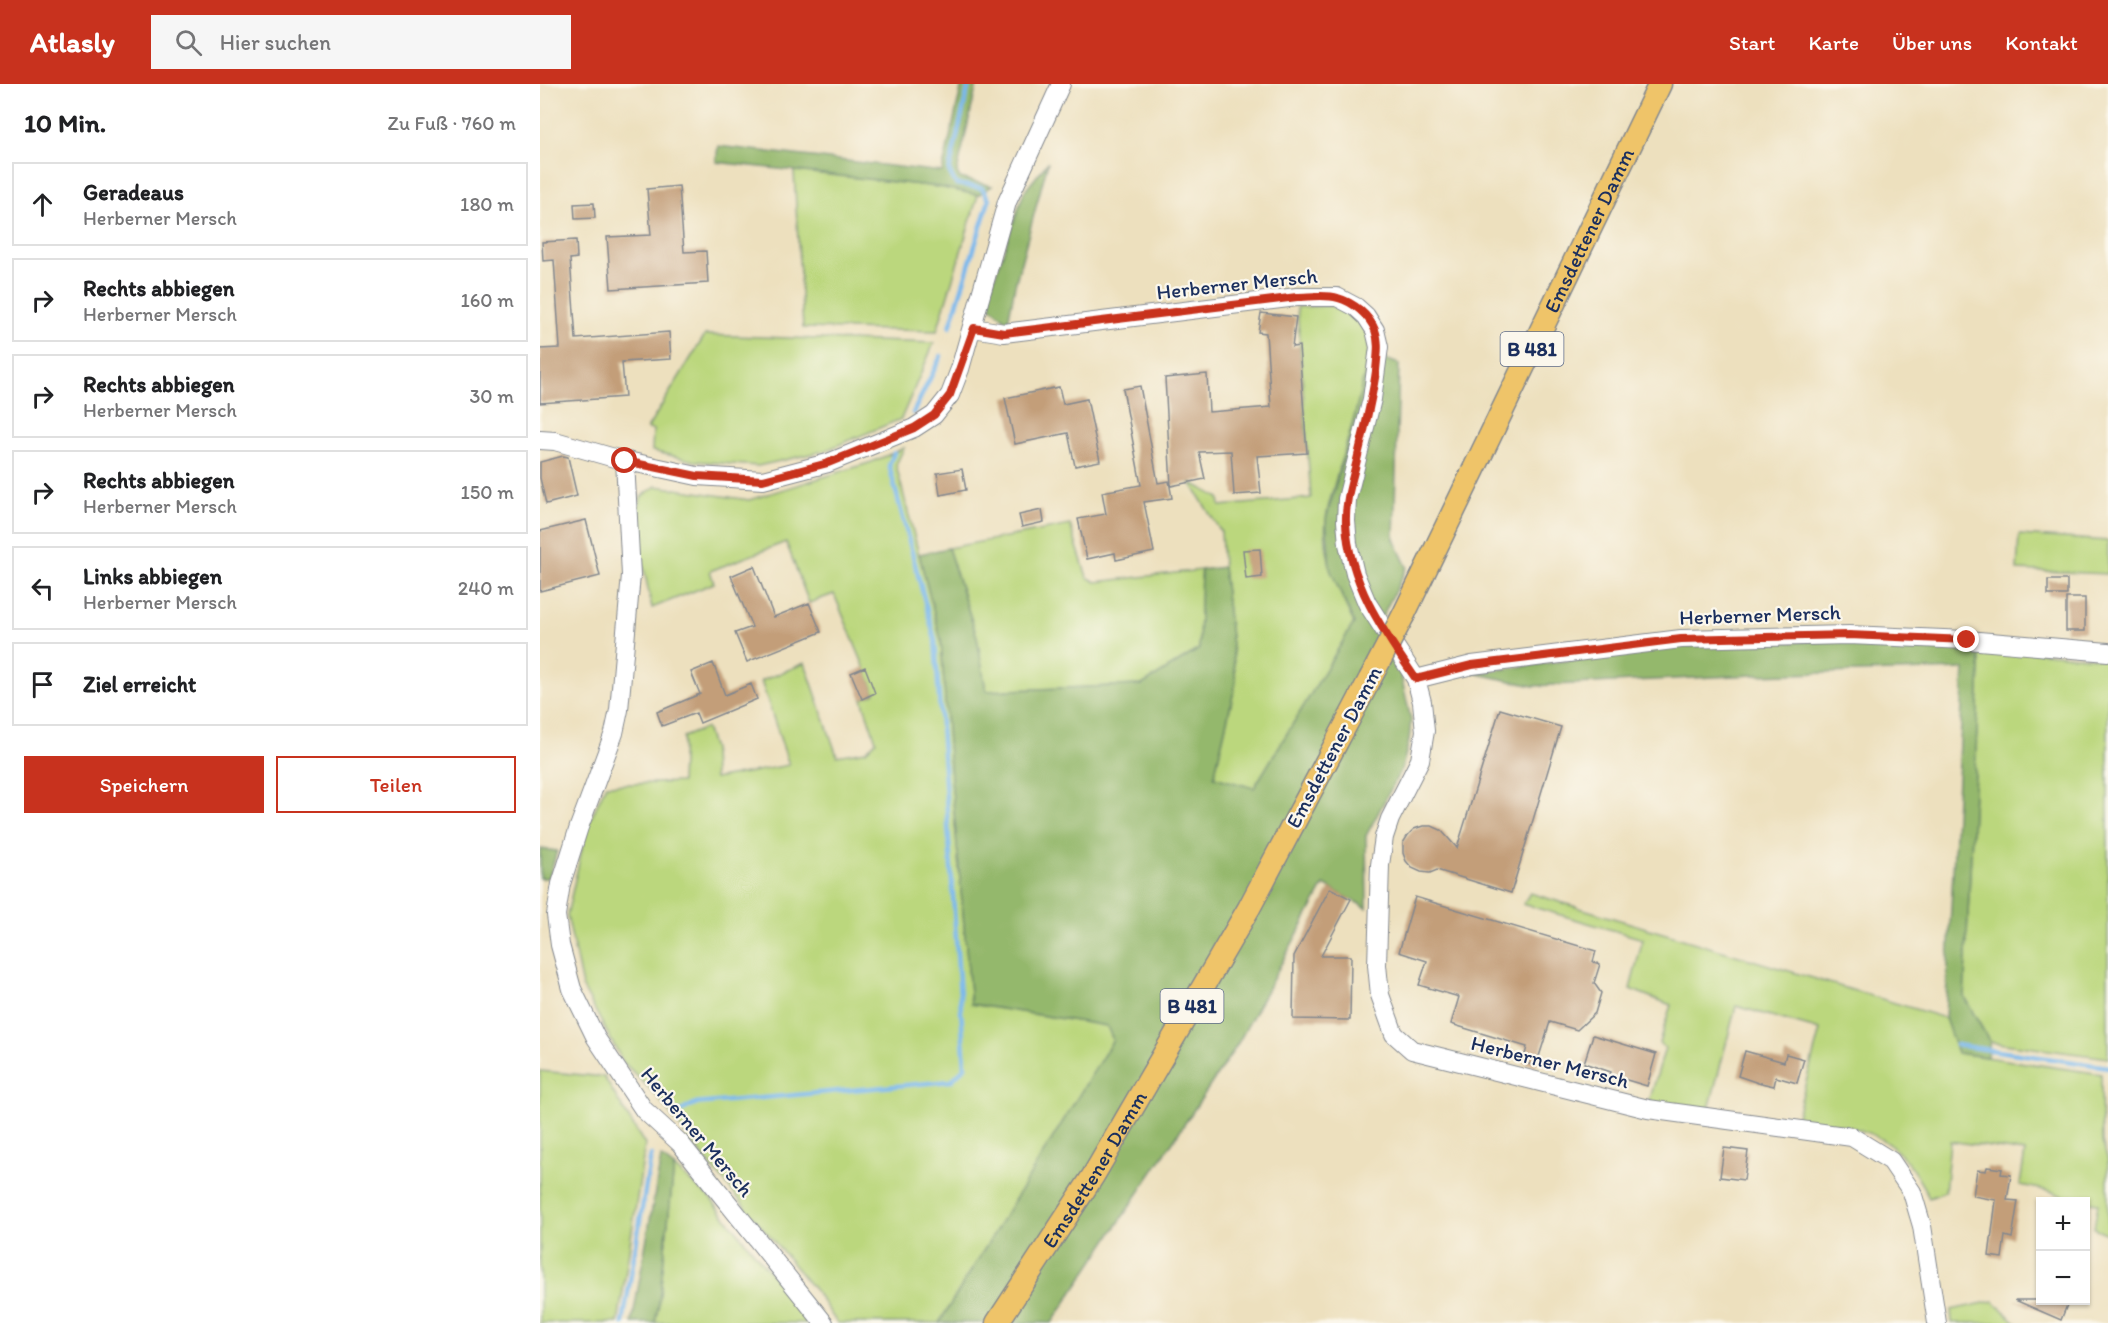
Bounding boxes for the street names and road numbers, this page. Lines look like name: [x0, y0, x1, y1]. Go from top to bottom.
street label: Emsdettener Damm: [1538, 143, 1639, 317]
street label: Herberner Mersch: [1155, 263, 1319, 304]
road number: B 481: [1500, 332, 1564, 366]
street label: Herberner Mersch: [1679, 599, 1841, 630]
street label: Emsdettener Damm: [1280, 661, 1387, 832]
road number: B 481: [1160, 989, 1224, 1023]
street label: Herberner Mersch: [1469, 1030, 1632, 1093]
street label: Herberner Mersch: [636, 1062, 759, 1202]
street label: Emsdettener Damm: [1036, 1086, 1152, 1252]

